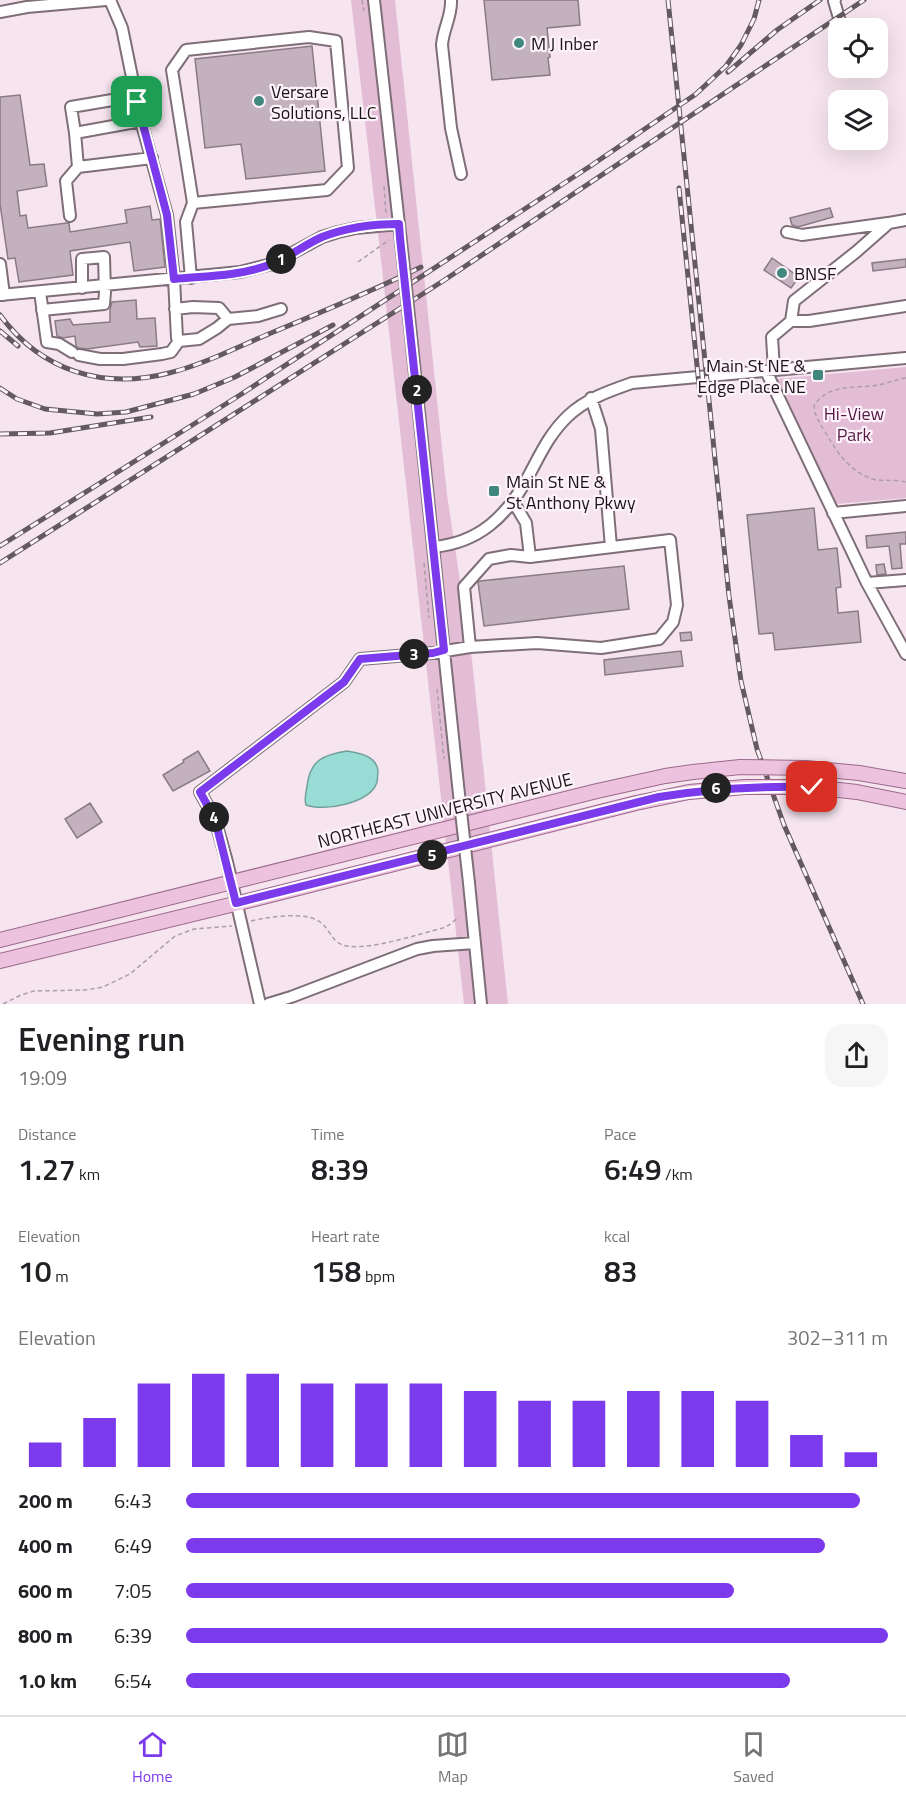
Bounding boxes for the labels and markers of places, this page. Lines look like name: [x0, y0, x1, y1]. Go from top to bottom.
place label: M J Inber: [531, 30, 598, 57]
marker: M J Inber: [512, 36, 526, 50]
pin: [111, 76, 162, 127]
place label: Versare Solutions, LLC: [271, 78, 377, 126]
marker: Versare Solutions, LLC: [252, 94, 266, 108]
pin: 1: [266, 244, 296, 274]
place label: BNSF: [794, 260, 836, 287]
marker: BNSF: [775, 266, 789, 280]
place label: Main St NE & Edge Place NE: [698, 352, 807, 400]
marker: Main St NE & Edge Place NE: [811, 368, 825, 382]
pin: 2: [402, 375, 432, 405]
place label: Main St NE & St Anthony Pkwy: [506, 468, 636, 516]
marker: Main St NE & St Anthony Pkwy: [487, 484, 501, 498]
pin: 3: [399, 639, 429, 669]
pin: [786, 761, 837, 812]
pin: 6: [701, 773, 731, 803]
pin: 4: [199, 802, 229, 832]
pin: 5: [417, 840, 447, 870]

